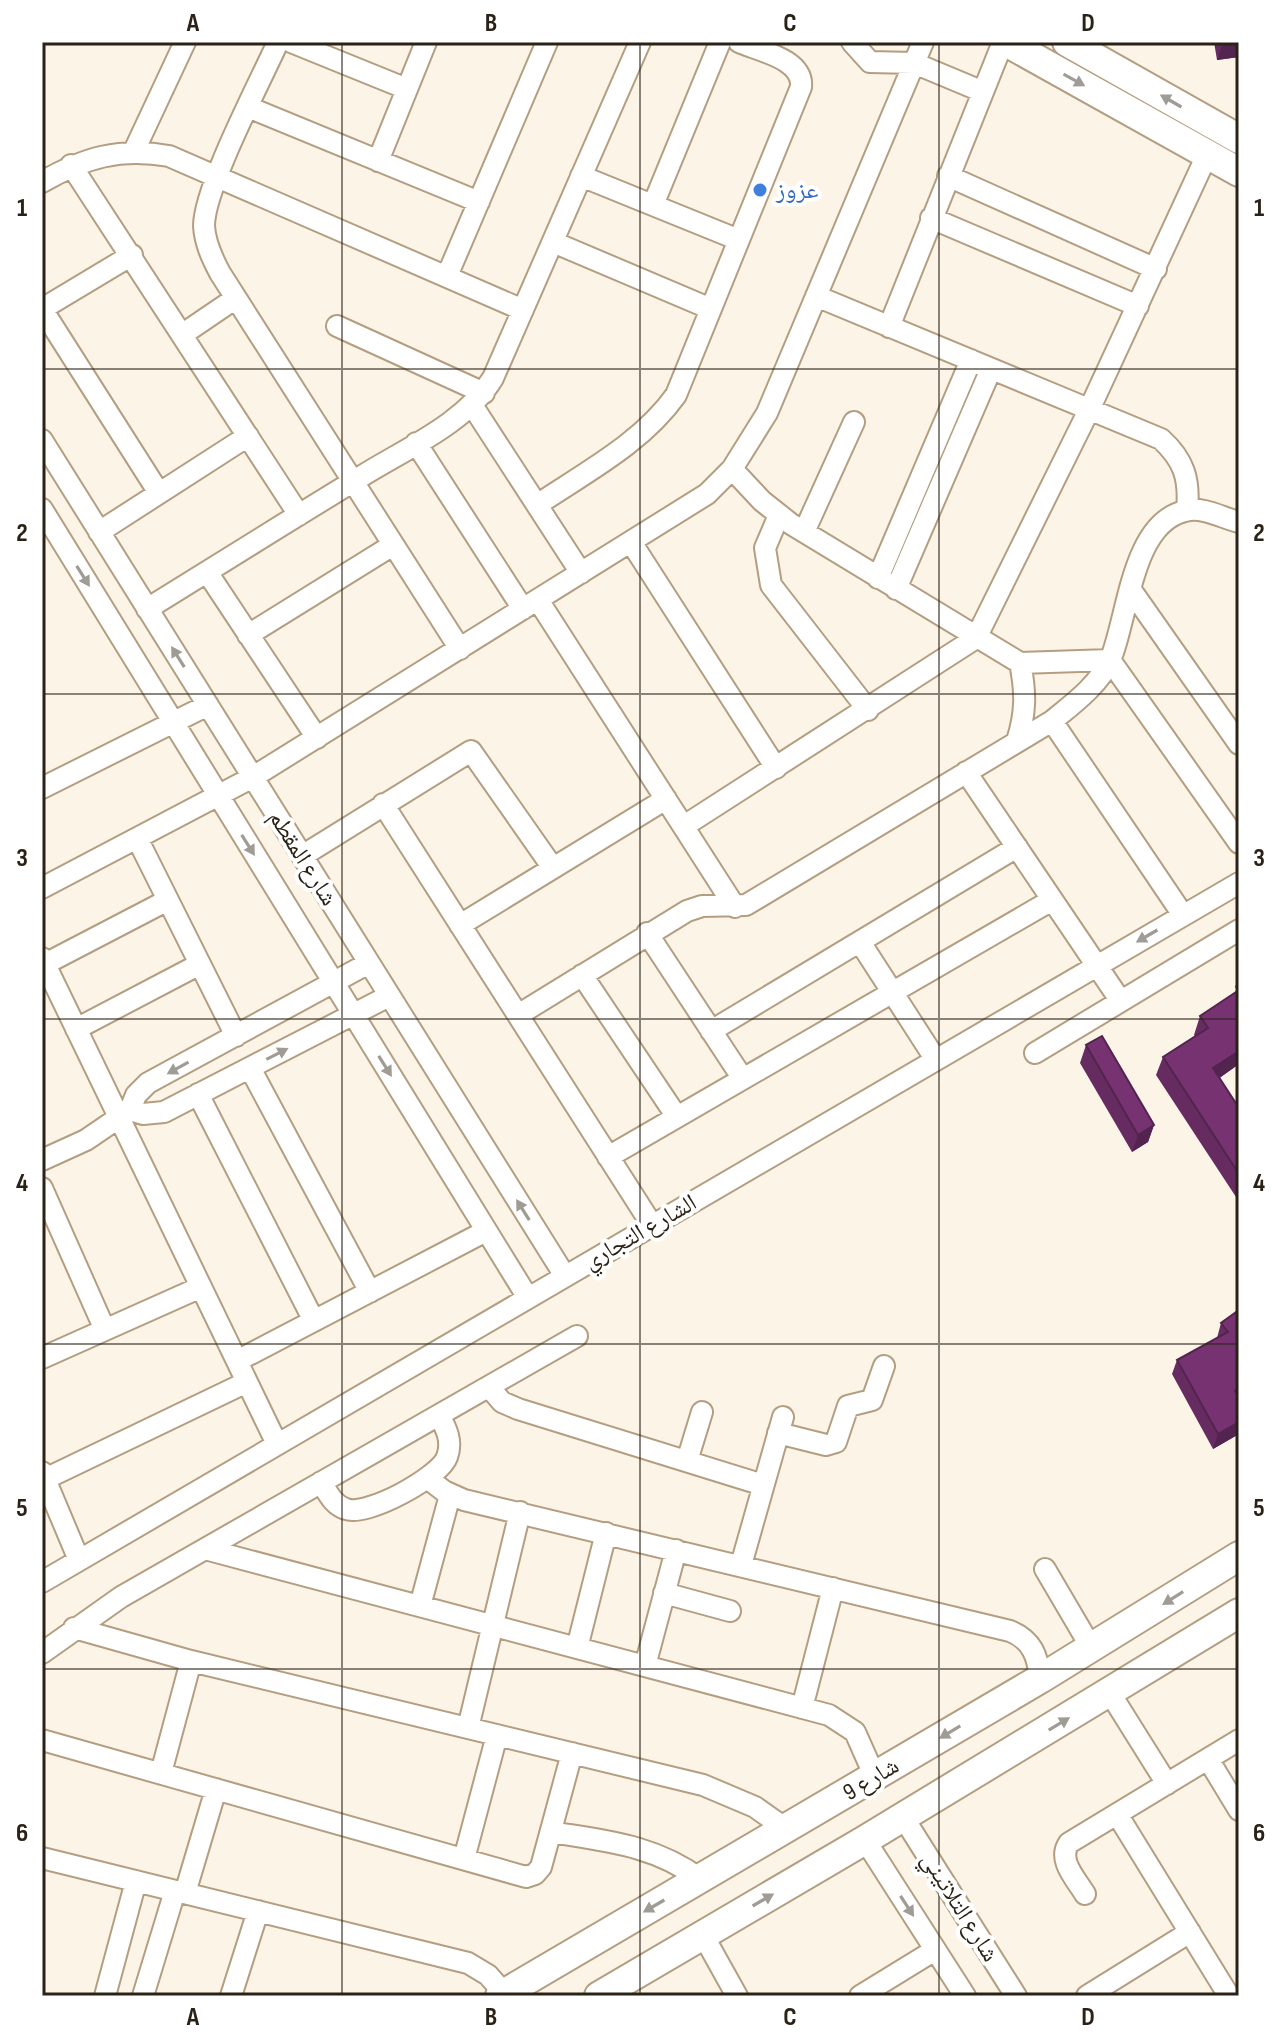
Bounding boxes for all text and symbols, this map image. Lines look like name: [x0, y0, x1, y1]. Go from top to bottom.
text: A: [186, 8, 200, 39]
text: B: [485, 8, 497, 39]
text: C: [783, 8, 797, 39]
text: D: [1081, 8, 1095, 39]
one-way arrow: [1063, 73, 1085, 87]
one-way arrow: [1160, 94, 1182, 108]
place label: عزوز: [775, 176, 818, 205]
marker: عزوز: [751, 181, 769, 199]
text: 1: [17, 193, 27, 224]
text: 1: [1254, 193, 1264, 224]
text: 2: [16, 518, 28, 549]
text: 2: [1253, 518, 1265, 549]
one-way arrow: [76, 565, 90, 587]
one-way arrow: [170, 647, 185, 668]
street label: شارع المقطم: [261, 805, 344, 912]
one-way arrow: [241, 834, 255, 856]
text: 3: [16, 843, 28, 874]
text: 3: [1253, 843, 1265, 874]
one-way arrow: [1136, 929, 1158, 943]
one-way arrow: [265, 1047, 288, 1060]
one-way arrow: [377, 1055, 391, 1077]
one-way arrow: [166, 1061, 189, 1074]
text: 4: [16, 1168, 28, 1199]
text: 4: [1253, 1168, 1265, 1199]
street label: الشارع التجاري: [578, 1188, 704, 1280]
one-way arrow: [517, 1199, 531, 1221]
text: 5: [16, 1493, 28, 1524]
text: 5: [1253, 1493, 1265, 1524]
one-way arrow: [1162, 1590, 1184, 1604]
one-way arrow: [1048, 1717, 1070, 1731]
one-way arrow: [939, 1725, 962, 1739]
street label: شارع 9: [838, 1751, 904, 1807]
text: 6: [16, 1818, 28, 1849]
text: 6: [1253, 1818, 1265, 1849]
street label: شارع التلاتيني: [911, 1847, 1005, 1969]
one-way arrow: [752, 1893, 774, 1907]
one-way arrow: [899, 1895, 914, 1917]
one-way arrow: [643, 1899, 665, 1913]
text: A: [186, 2002, 200, 2033]
text: B: [485, 2002, 497, 2033]
text: C: [783, 2002, 797, 2033]
text: D: [1081, 2002, 1095, 2033]

